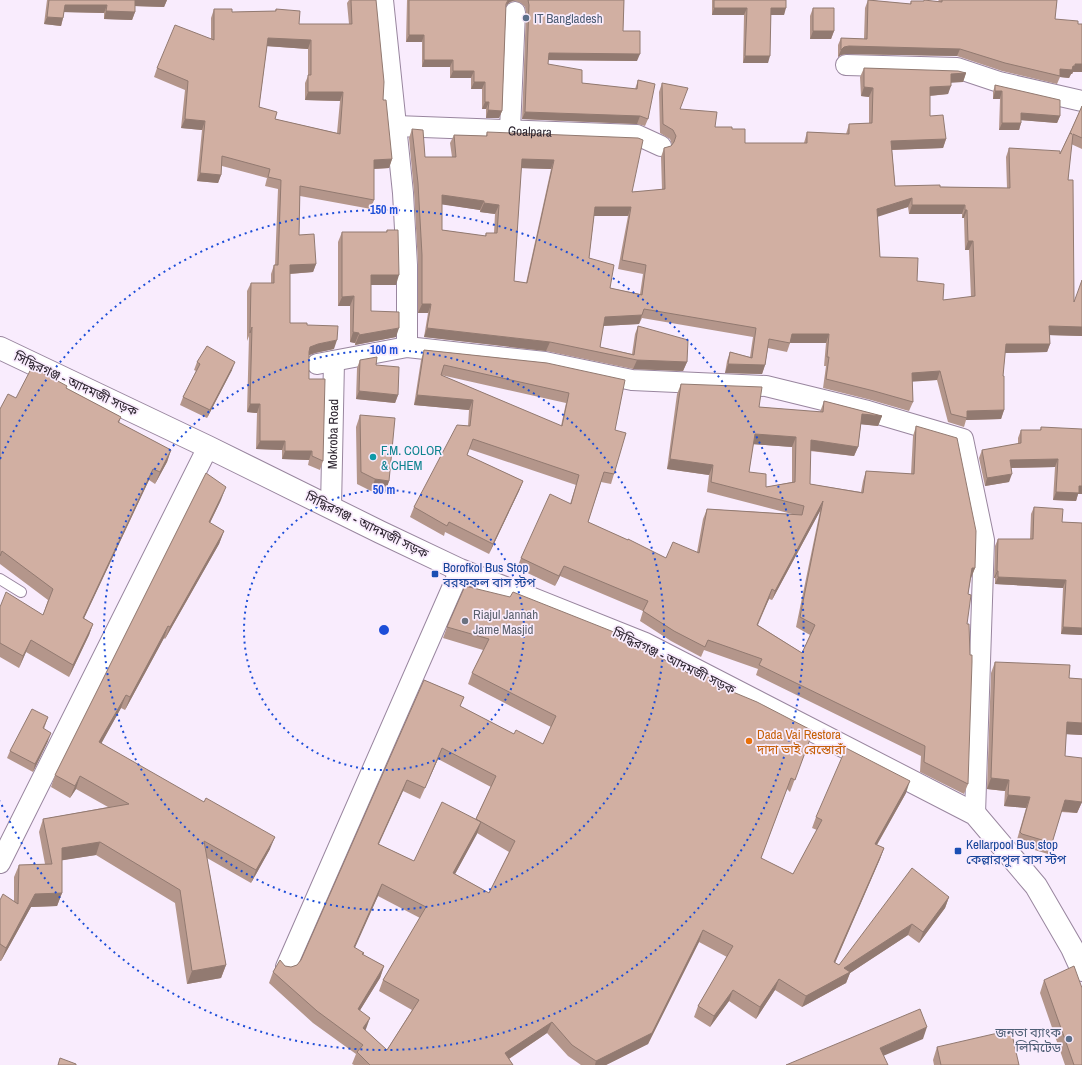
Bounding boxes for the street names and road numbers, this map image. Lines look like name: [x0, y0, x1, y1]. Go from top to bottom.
street label: Goalpara: [508, 122, 552, 140]
street label: সিদ্ধিরগঞ্জ - আদমজী সড়ক: [10, 347, 141, 420]
street label: Mokroba Road: [323, 399, 342, 469]
street label: সিদ্ধিরগঞ্জ - আদমজী সড়ক: [302, 487, 432, 562]
street label: সিদ্ধিরগঞ্জ - আদমজী সড়ক: [609, 623, 739, 698]

